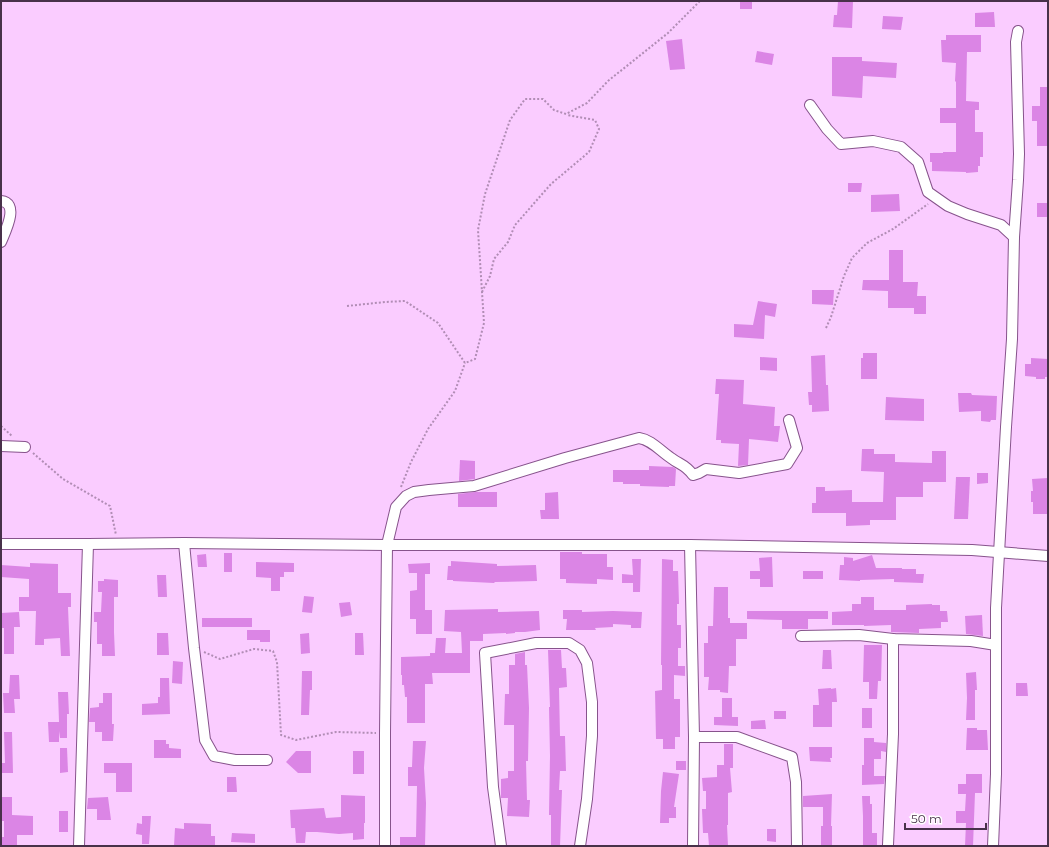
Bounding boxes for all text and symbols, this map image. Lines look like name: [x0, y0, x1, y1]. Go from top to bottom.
scale bar: [905, 805, 986, 831]
text: 50 m: [911, 811, 942, 826]

